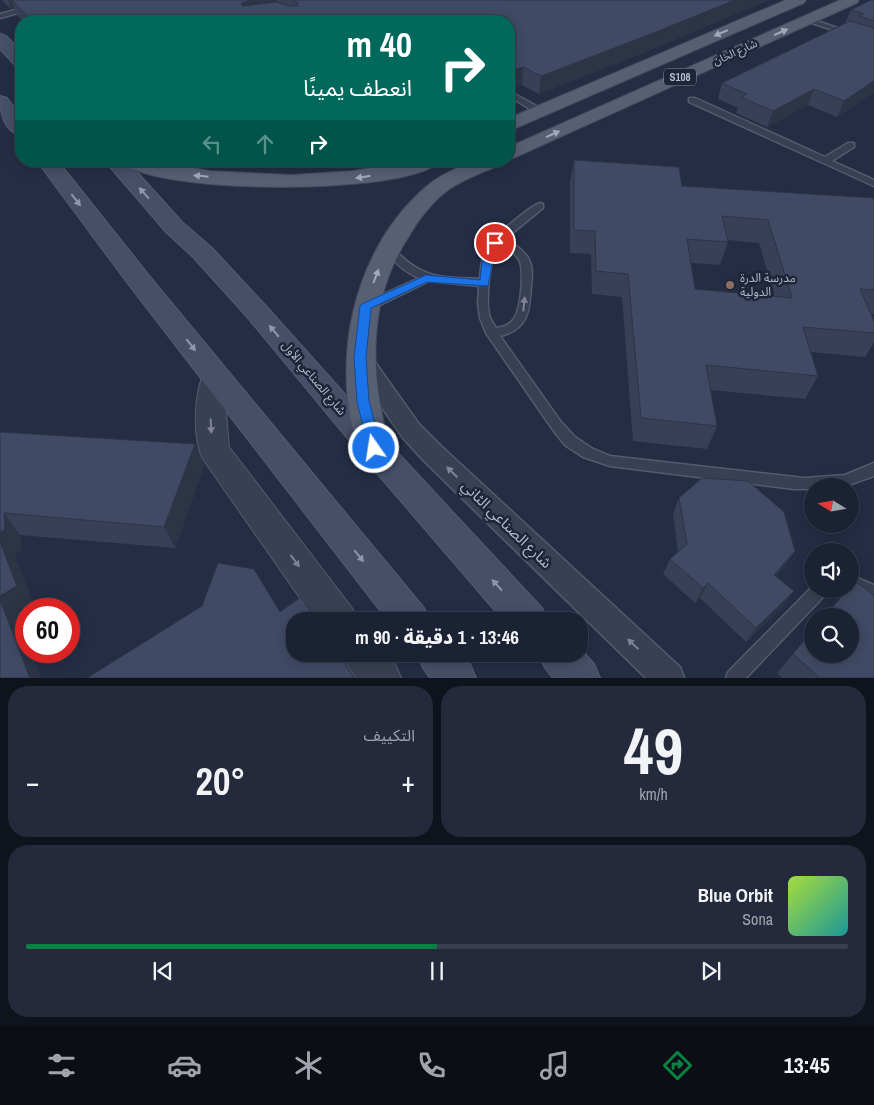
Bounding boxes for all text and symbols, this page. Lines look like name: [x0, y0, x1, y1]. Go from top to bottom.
text: 40 m: [347, 21, 412, 68]
one-way arrow: [774, 27, 788, 35]
one-way arrow: [714, 29, 729, 37]
icon: right: [430, 35, 495, 100]
street label: شارع الخان: [711, 36, 760, 69]
road number: S108: [664, 68, 696, 86]
text: انعطف يمينًا: [303, 73, 412, 103]
one-way arrow: [546, 129, 560, 137]
icon: left: [198, 130, 226, 158]
icon: ahead: [251, 130, 279, 158]
icon: right: [304, 130, 332, 158]
one-way arrow: [193, 172, 209, 180]
one-way arrow: [355, 173, 371, 181]
one-way arrow: [138, 188, 150, 200]
one-way arrow: [71, 193, 82, 206]
pin: [474, 222, 516, 264]
icon: arrive: [481, 229, 509, 257]
one-way arrow: [372, 268, 380, 283]
place label: مدرسة الدرة الدولية: [740, 270, 796, 300]
marker: مدرسة الدرة الدولية: [724, 279, 736, 291]
one-way arrow: [521, 296, 529, 312]
one-way arrow: [269, 325, 280, 338]
one-way arrow: [185, 338, 196, 351]
street label: شارع الصناعي الأول: [277, 338, 350, 420]
one-way arrow: [208, 418, 216, 434]
position arrow: [347, 421, 399, 473]
one-way arrow: [446, 466, 458, 478]
street label: شارع الصناعي الثاني: [456, 475, 557, 574]
north arrow: [804, 478, 859, 532]
map controls: [804, 478, 859, 663]
button: sound: [804, 543, 859, 598]
one-way arrow: [353, 549, 364, 562]
one-way arrow: [290, 554, 301, 567]
one-way arrow: [492, 579, 503, 591]
speed limit sign: 60: [15, 598, 80, 663]
button: search: [804, 608, 859, 663]
text: 13:46 · 1 دقيقة · 90 m: [355, 624, 519, 650]
one-way arrow: [627, 638, 639, 650]
text: 49: [624, 707, 683, 794]
text: التكييف: [363, 724, 415, 746]
text: 20°: [196, 756, 245, 807]
text: −: [26, 763, 39, 801]
text: +: [402, 763, 415, 801]
text: km/h: [639, 783, 668, 805]
text: Blue Orbit: [698, 882, 773, 908]
text: Sona: [742, 908, 773, 930]
icon: previous: [149, 957, 177, 985]
icon: pause: [423, 957, 451, 985]
icon: next: [697, 957, 725, 985]
icon: filters: [44, 1048, 79, 1083]
icon: car: [167, 1048, 202, 1083]
icon: climate: [291, 1048, 326, 1083]
icon: phone: [414, 1048, 449, 1083]
icon: music: [537, 1048, 572, 1083]
icon: directions: [660, 1048, 695, 1083]
text: 13:45: [784, 1050, 830, 1080]

